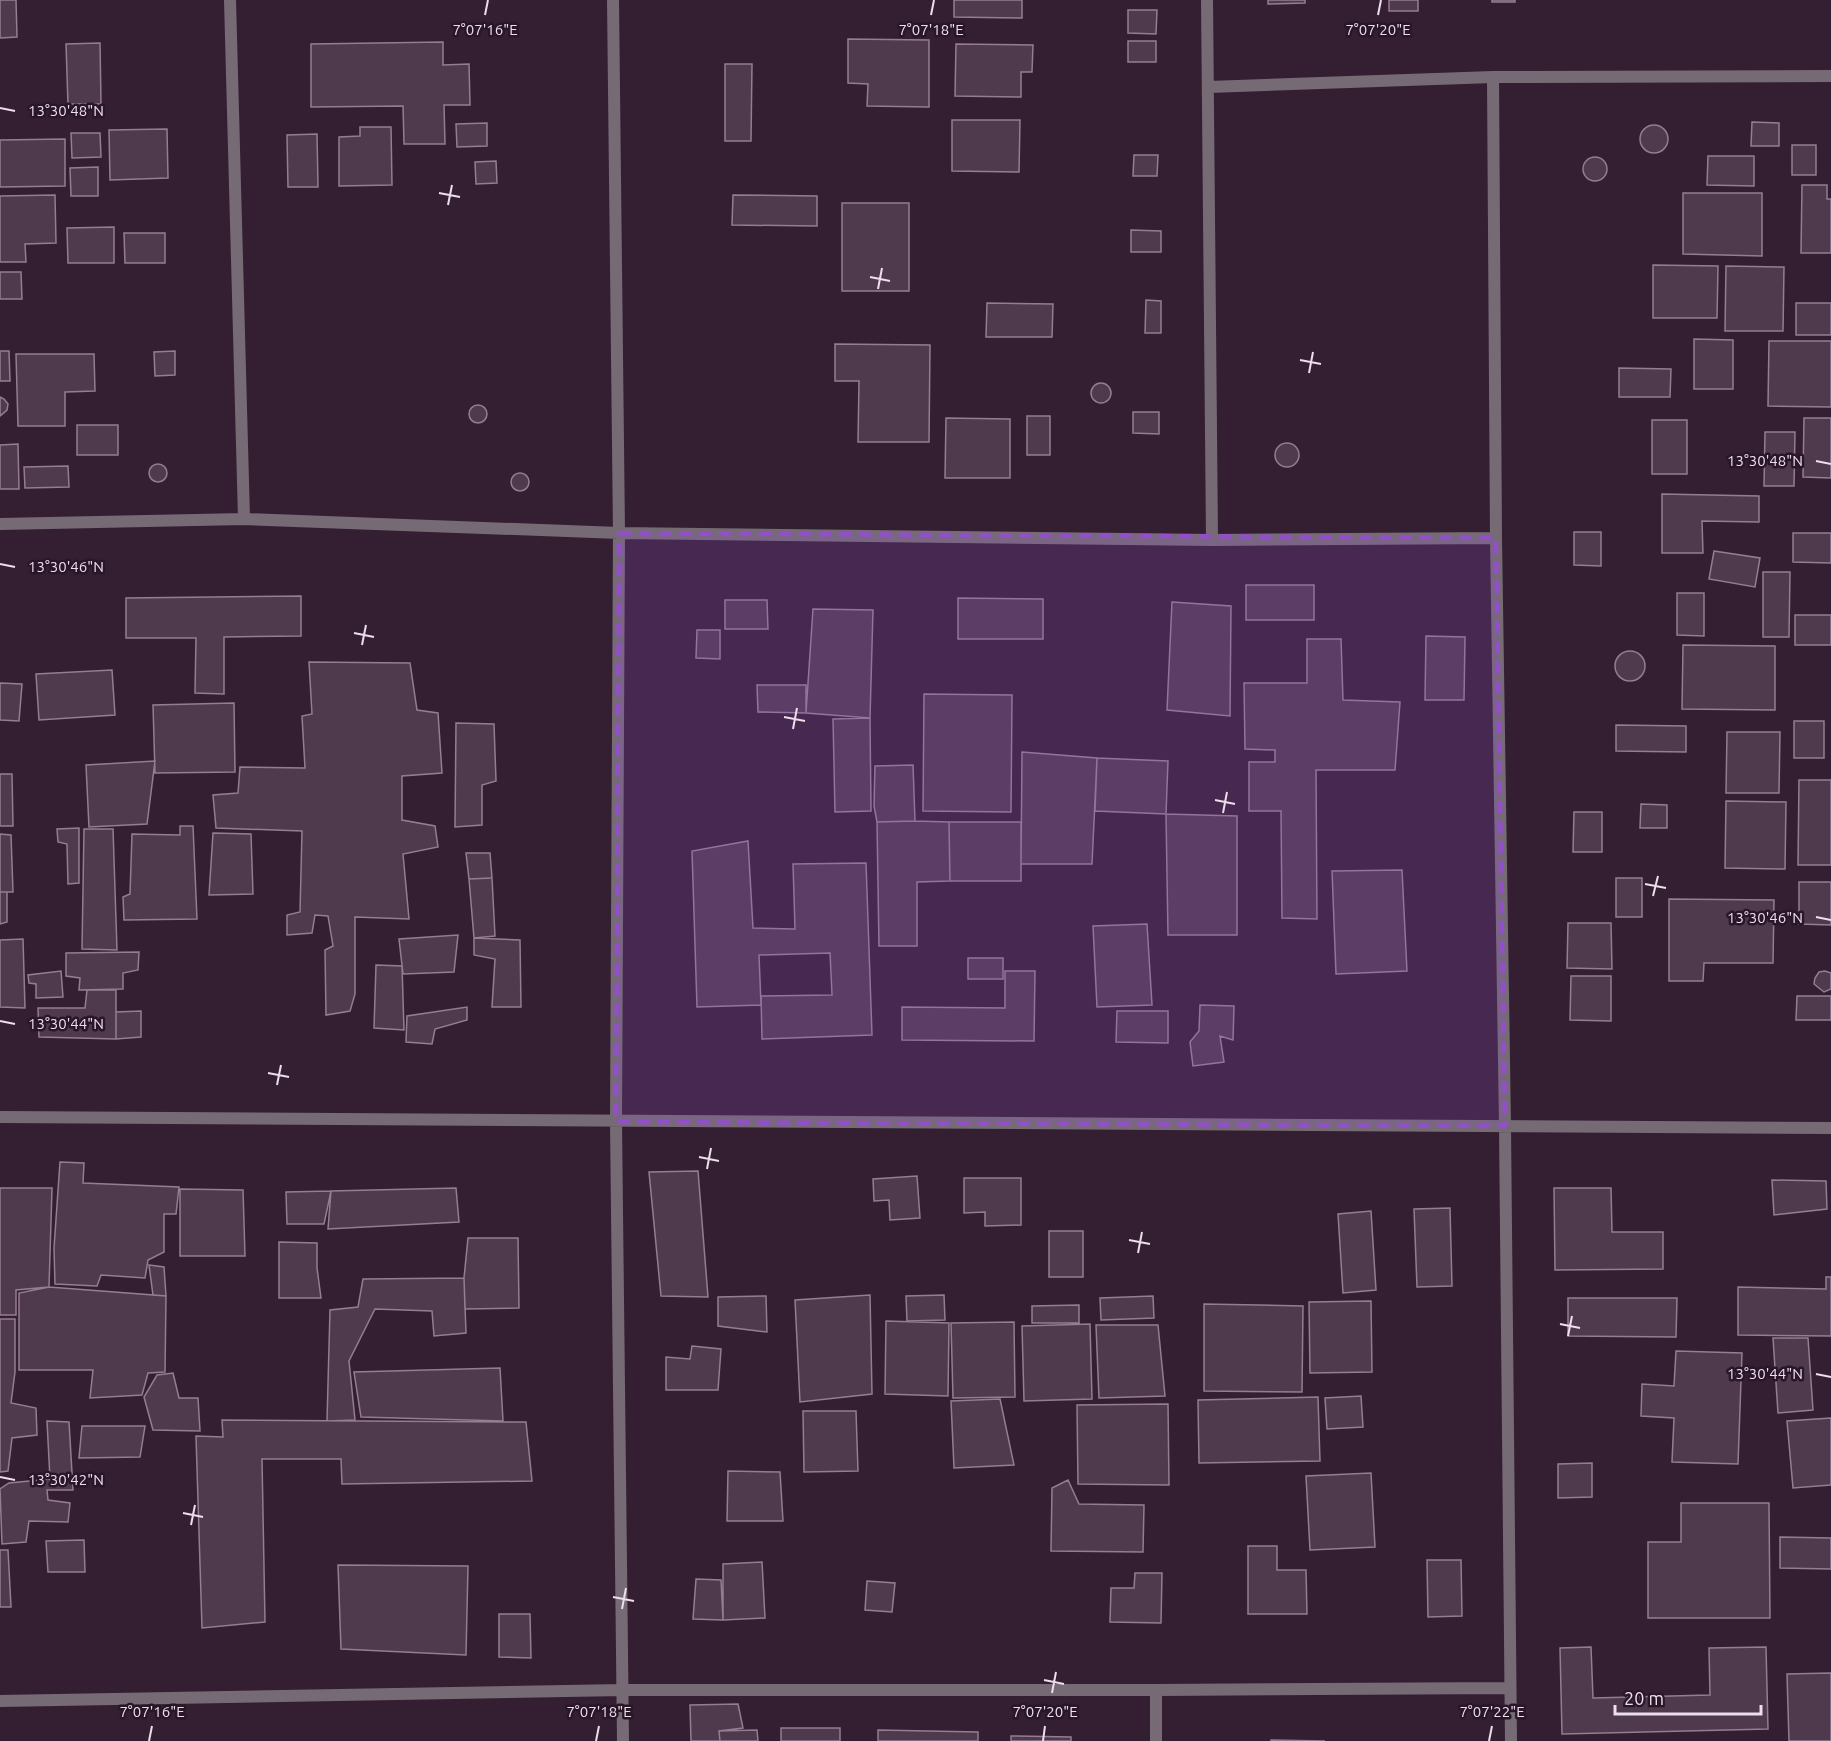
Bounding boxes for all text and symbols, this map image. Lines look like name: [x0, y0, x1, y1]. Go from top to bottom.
text: 7°07'16"E: [452, 21, 518, 38]
text: 7°07'18"E: [898, 21, 964, 38]
text: 7°07'20"E: [1345, 21, 1411, 38]
text: 13°30'48"N: [28, 102, 104, 119]
text: 13°30'48"N: [1727, 452, 1803, 469]
text: 13°30'46"N: [28, 558, 104, 575]
text: 13°30'46"N: [1727, 909, 1803, 926]
text: 13°30'44"N: [28, 1015, 104, 1032]
text: 13°30'44"N: [1727, 1365, 1803, 1382]
text: 13°30'42"N: [28, 1471, 104, 1488]
scale bar: [1615, 1678, 1760, 1716]
text: 20 m: [1624, 1688, 1664, 1708]
text: 7°07'16"E: [119, 1703, 185, 1720]
text: 7°07'18"E: [566, 1703, 632, 1720]
text: 7°07'20"E: [1012, 1703, 1078, 1720]
text: 7°07'22"E: [1459, 1703, 1525, 1720]

